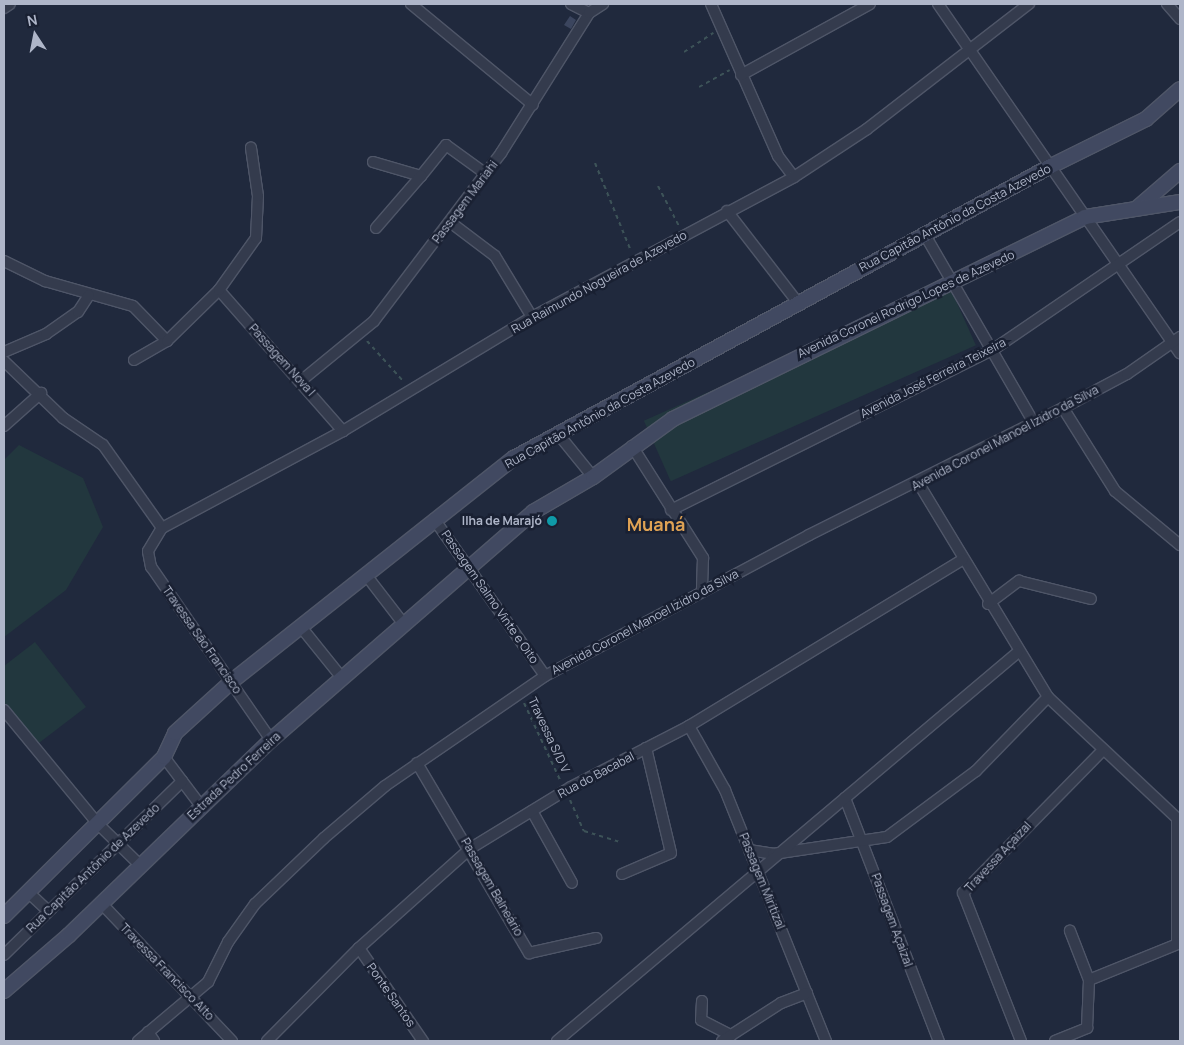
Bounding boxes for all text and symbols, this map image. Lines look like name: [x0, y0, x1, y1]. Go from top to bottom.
text: N: [25, 9, 39, 30]
north arrow: [10, 10, 60, 60]
street label: Passagem Mariahi: [429, 158, 501, 246]
street label: Rua Capitão Antônio da Costa Azevedo: [857, 161, 1053, 275]
street label: Rua Raimundo Nogueira de Azevedo: [509, 228, 689, 336]
street label: Avenida Coronel Rodrigo Lopes de Azevedo: [795, 247, 1017, 361]
street label: Passagem Nova I: [246, 321, 318, 399]
street label: Avenida José Ferreira Teixeira: [858, 335, 1008, 421]
street label: Rua Capitão Antônio da Costa Azevedo: [502, 355, 698, 471]
street label: Avenida Coronel Manoel Izidro da Silva: [909, 382, 1101, 494]
district label: Muaná: [627, 513, 685, 535]
place label: Ilha de Marajó: [462, 514, 542, 528]
marker: Ilha de Marajó: [546, 515, 558, 527]
street label: Passagem Salmo Vinte e Oito: [438, 528, 542, 666]
street label: Avenida Coronel Manoel Izidro da Silva: [549, 566, 741, 678]
street label: Travessa São Francisco: [159, 583, 245, 697]
street label: Travessa S/D V: [525, 695, 573, 775]
street label: Estrada Pedro Ferreira: [185, 729, 283, 823]
street label: Rua do Bacabal: [555, 749, 637, 801]
street label: Rua Capitão Antônio de Azevedo: [23, 800, 163, 936]
street label: Travessa Açaizal: [962, 819, 1034, 895]
street label: Passagem Miritizal: [736, 831, 788, 931]
street label: Passagem Balneário: [458, 835, 526, 939]
street label: Passagem Açaizal: [868, 871, 916, 969]
street label: Travessa Francisco Alto: [117, 921, 217, 1023]
street label: Ponte Santos: [364, 960, 418, 1030]

